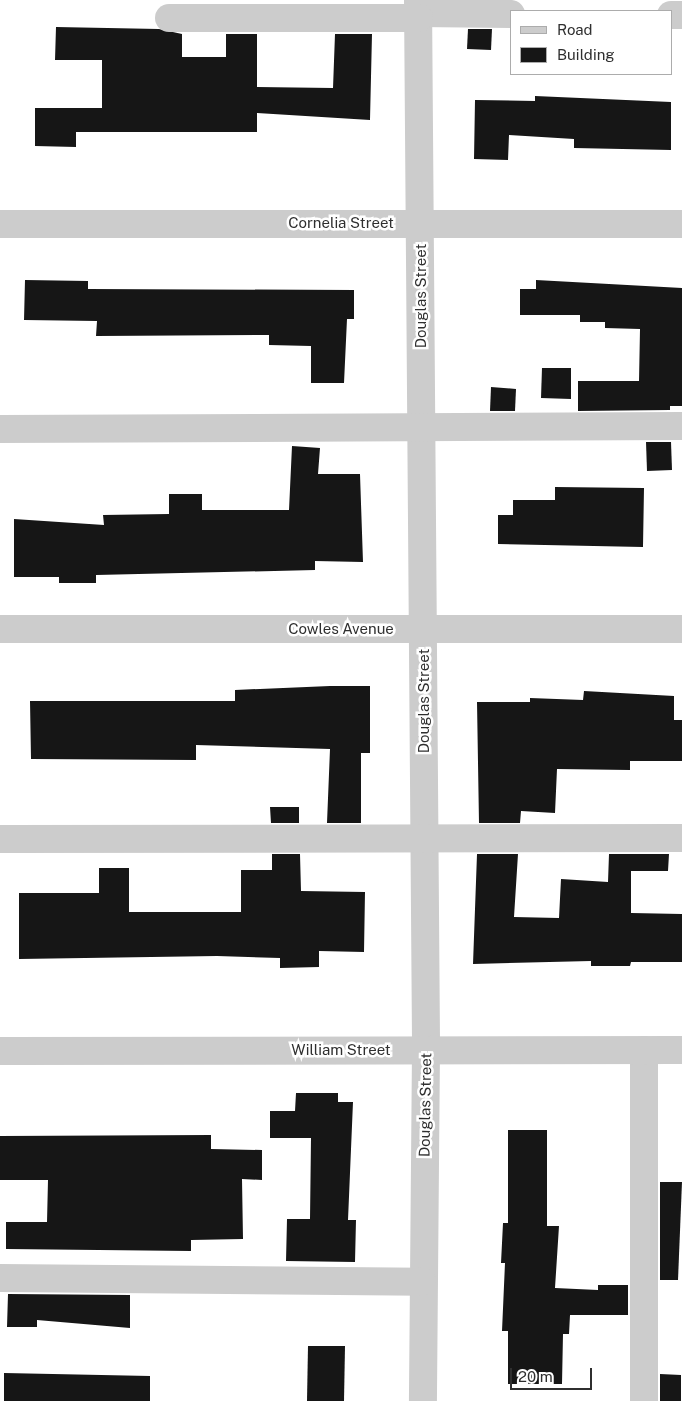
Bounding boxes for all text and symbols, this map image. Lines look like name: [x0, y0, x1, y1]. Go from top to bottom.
legend: [510, 10, 672, 75]
text: Road: [557, 21, 593, 38]
text: Building: [557, 46, 615, 63]
street label: Cornelia Street: [288, 214, 394, 232]
street label: Douglas Street: [412, 244, 430, 348]
street label: Cowles Avenue: [288, 620, 394, 638]
street label: Douglas Street: [415, 649, 433, 753]
street label: William Street: [291, 1041, 391, 1059]
street label: Douglas Street: [415, 1053, 435, 1157]
scale bar: [512, 1358, 594, 1390]
text: 20 m: [518, 1368, 553, 1385]

